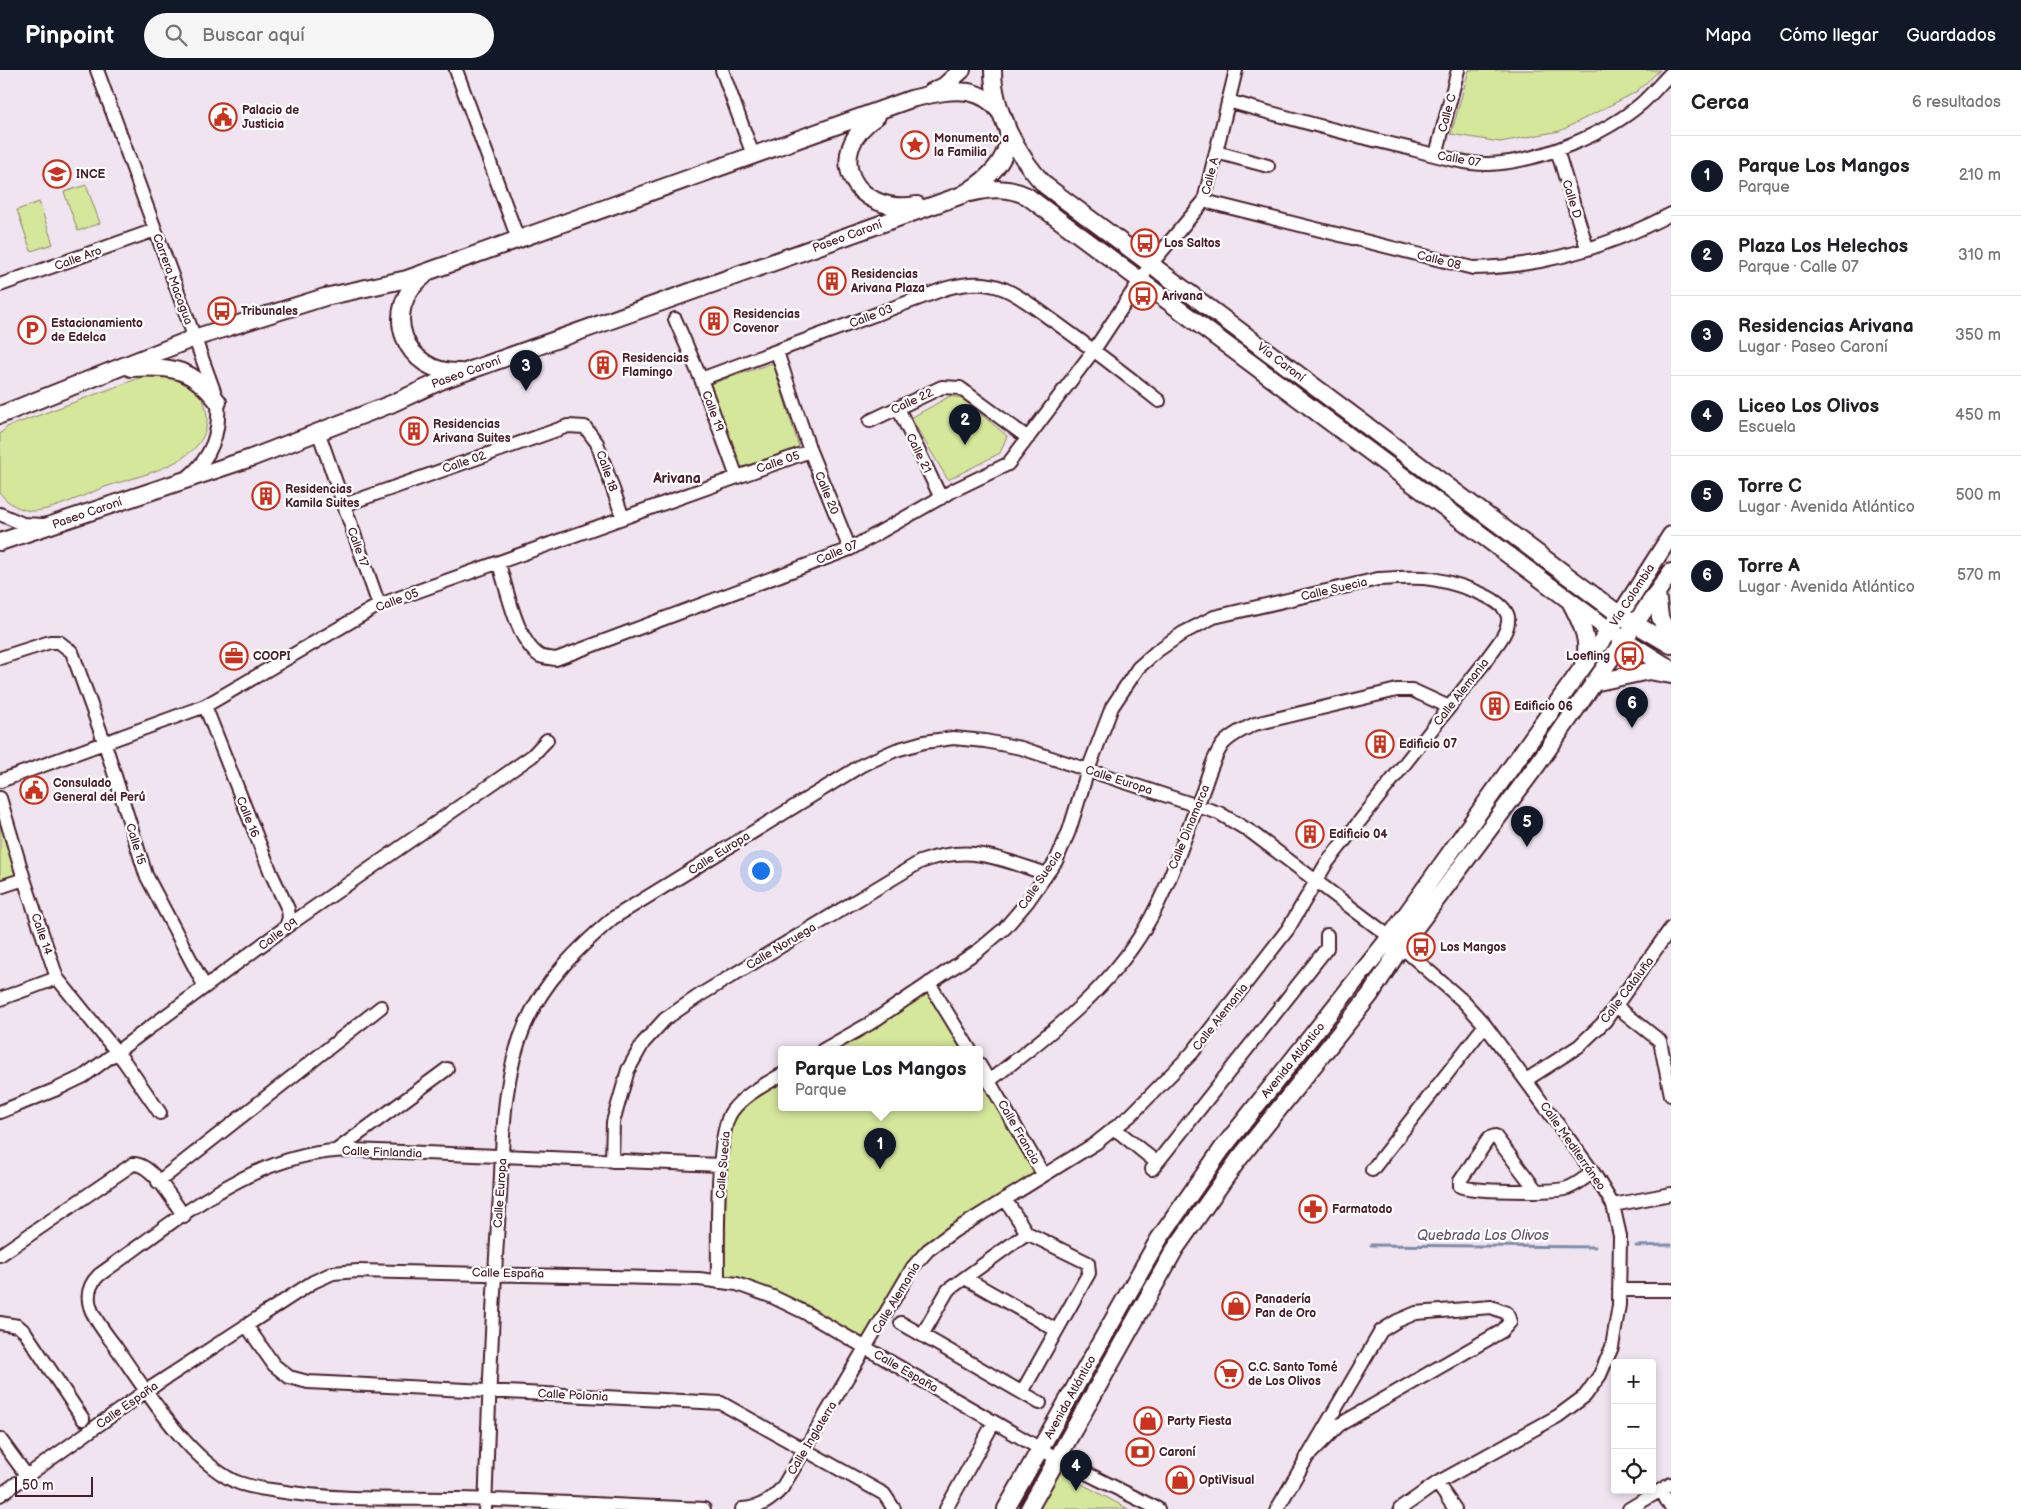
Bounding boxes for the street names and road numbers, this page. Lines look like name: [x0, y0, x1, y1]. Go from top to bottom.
street label: Calle C: [1435, 92, 1460, 134]
street label: Calle 07: [1436, 148, 1482, 171]
street label: Calle A: [1199, 155, 1223, 197]
street label: Calle D: [1559, 178, 1585, 221]
street label: Paseo Caroní: [810, 217, 884, 256]
street label: Carrera Macagua: [149, 232, 196, 327]
street label: Calle Aro: [52, 243, 104, 274]
street label: Calle 08: [1415, 248, 1463, 273]
street label: Calle 03: [847, 301, 895, 332]
street label: Vía Caroní: [1254, 340, 1308, 385]
street label: Paseo Caroní: [429, 353, 503, 392]
street label: Calle 22: [889, 385, 936, 418]
street label: Calle 19: [698, 389, 727, 434]
street label: Calle 21: [902, 431, 935, 476]
street label: Calle 02: [440, 448, 488, 477]
street label: Calle 05: [754, 448, 802, 477]
street label: Calle 18: [593, 449, 621, 494]
street label: Calle 20: [811, 469, 842, 517]
street label: Paseo Caroní: [50, 494, 124, 532]
street label: Calle 17: [343, 525, 372, 569]
street label: Calle 07: [814, 537, 860, 568]
street label: Vía Colombia: [1607, 561, 1658, 629]
street label: Calle Suecia: [1299, 575, 1369, 604]
street label: Calle 05: [374, 585, 421, 616]
street label: Calle Alemania: [1431, 656, 1492, 729]
street label: Calle Europa: [1083, 763, 1155, 798]
street label: Calle Dinamarca: [1166, 782, 1213, 872]
street label: Calle 16: [233, 794, 263, 840]
street label: Calle 15: [122, 822, 149, 867]
street label: Calle Europa: [686, 828, 753, 878]
street label: Calle Suecia: [1015, 848, 1066, 913]
street label: Calle 14: [27, 911, 56, 958]
street label: Calle 09: [256, 915, 301, 954]
street label: Calle Noruega: [744, 920, 819, 973]
street label: Calle Cataluña: [1598, 954, 1657, 1026]
street label: Calle Alemania: [1190, 981, 1251, 1054]
street label: Avenida Atlántico: [1258, 1019, 1329, 1101]
street label: Calle Francia: [994, 1097, 1043, 1167]
street label: Calle Mediterráneo: [1536, 1099, 1609, 1194]
street label: Calle Suecia: [713, 1130, 734, 1199]
street label: Calle Finlandia: [342, 1144, 423, 1161]
street label: Calle Europa: [491, 1157, 510, 1228]
street label: Calle Alemania: [869, 1259, 924, 1337]
street label: Calle España: [472, 1265, 544, 1282]
street label: Calle España: [871, 1347, 941, 1396]
street label: Avenida Atlántico: [1041, 1353, 1100, 1442]
street label: Calle España: [93, 1378, 161, 1432]
street label: Calle Polonia: [537, 1386, 609, 1405]
street label: Calle Inglaterra: [785, 1398, 840, 1478]

